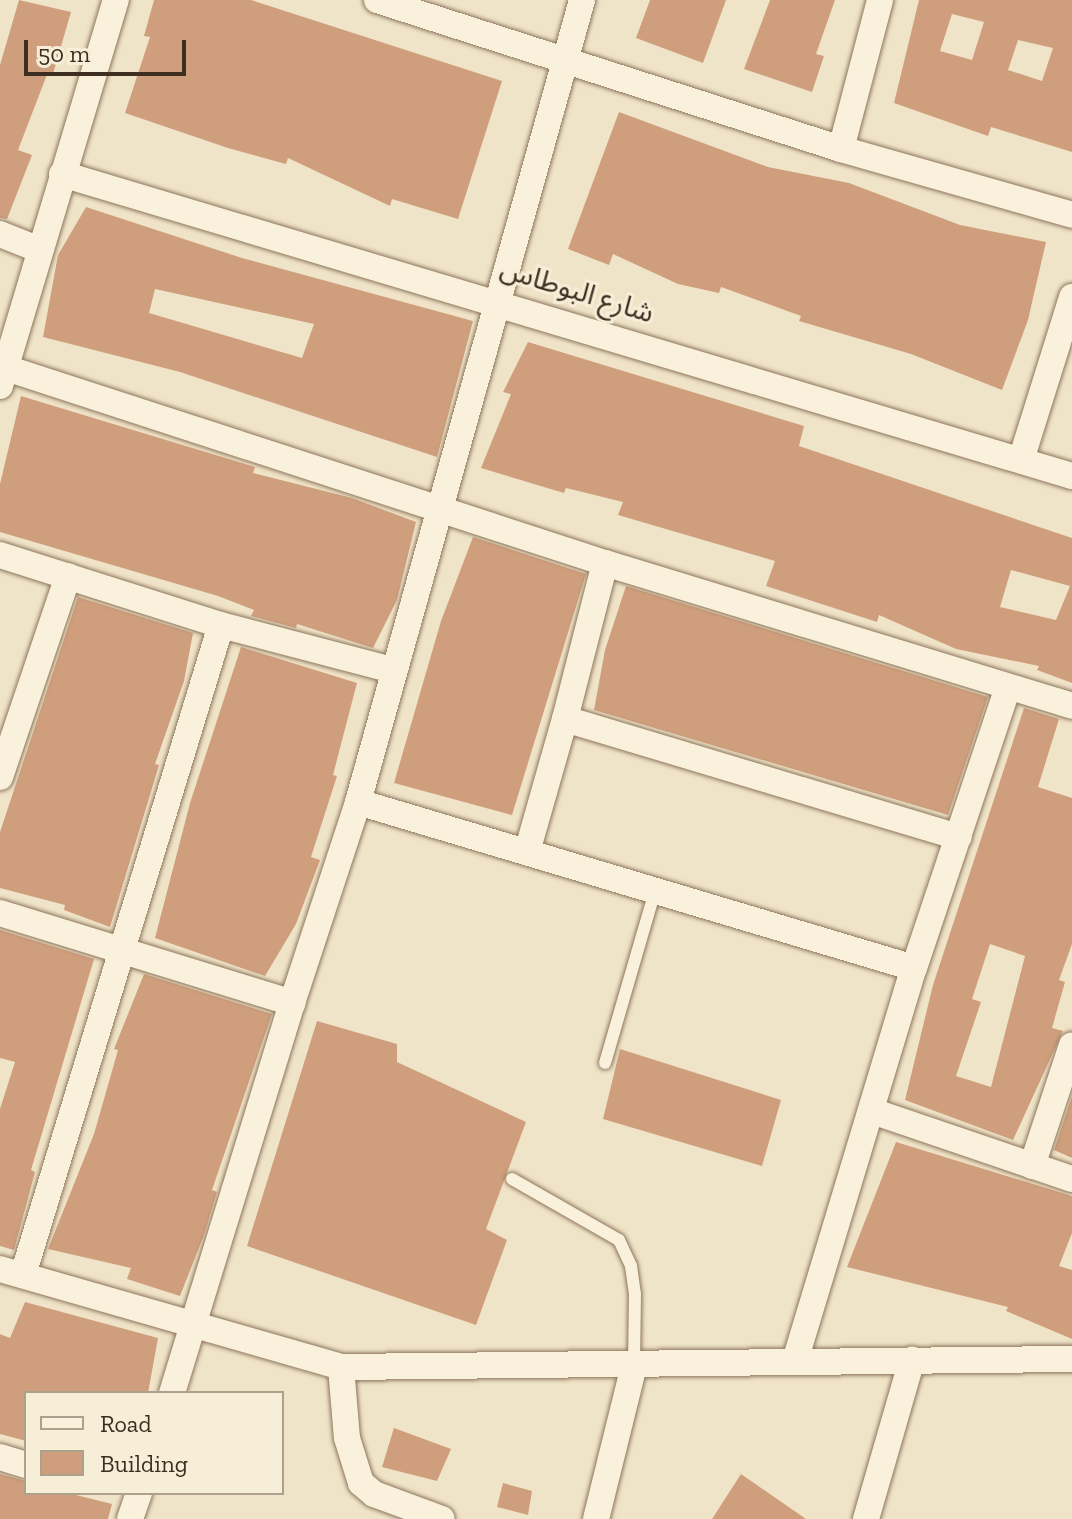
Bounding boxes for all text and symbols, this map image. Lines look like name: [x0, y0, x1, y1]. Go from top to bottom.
scale bar: [28, 24, 190, 74]
text: 50 m: [38, 39, 90, 68]
street label: شارع البوطاس: [496, 252, 658, 330]
legend: [24, 1391, 284, 1495]
text: Road: [100, 1409, 152, 1438]
text: Building: [100, 1449, 188, 1478]

